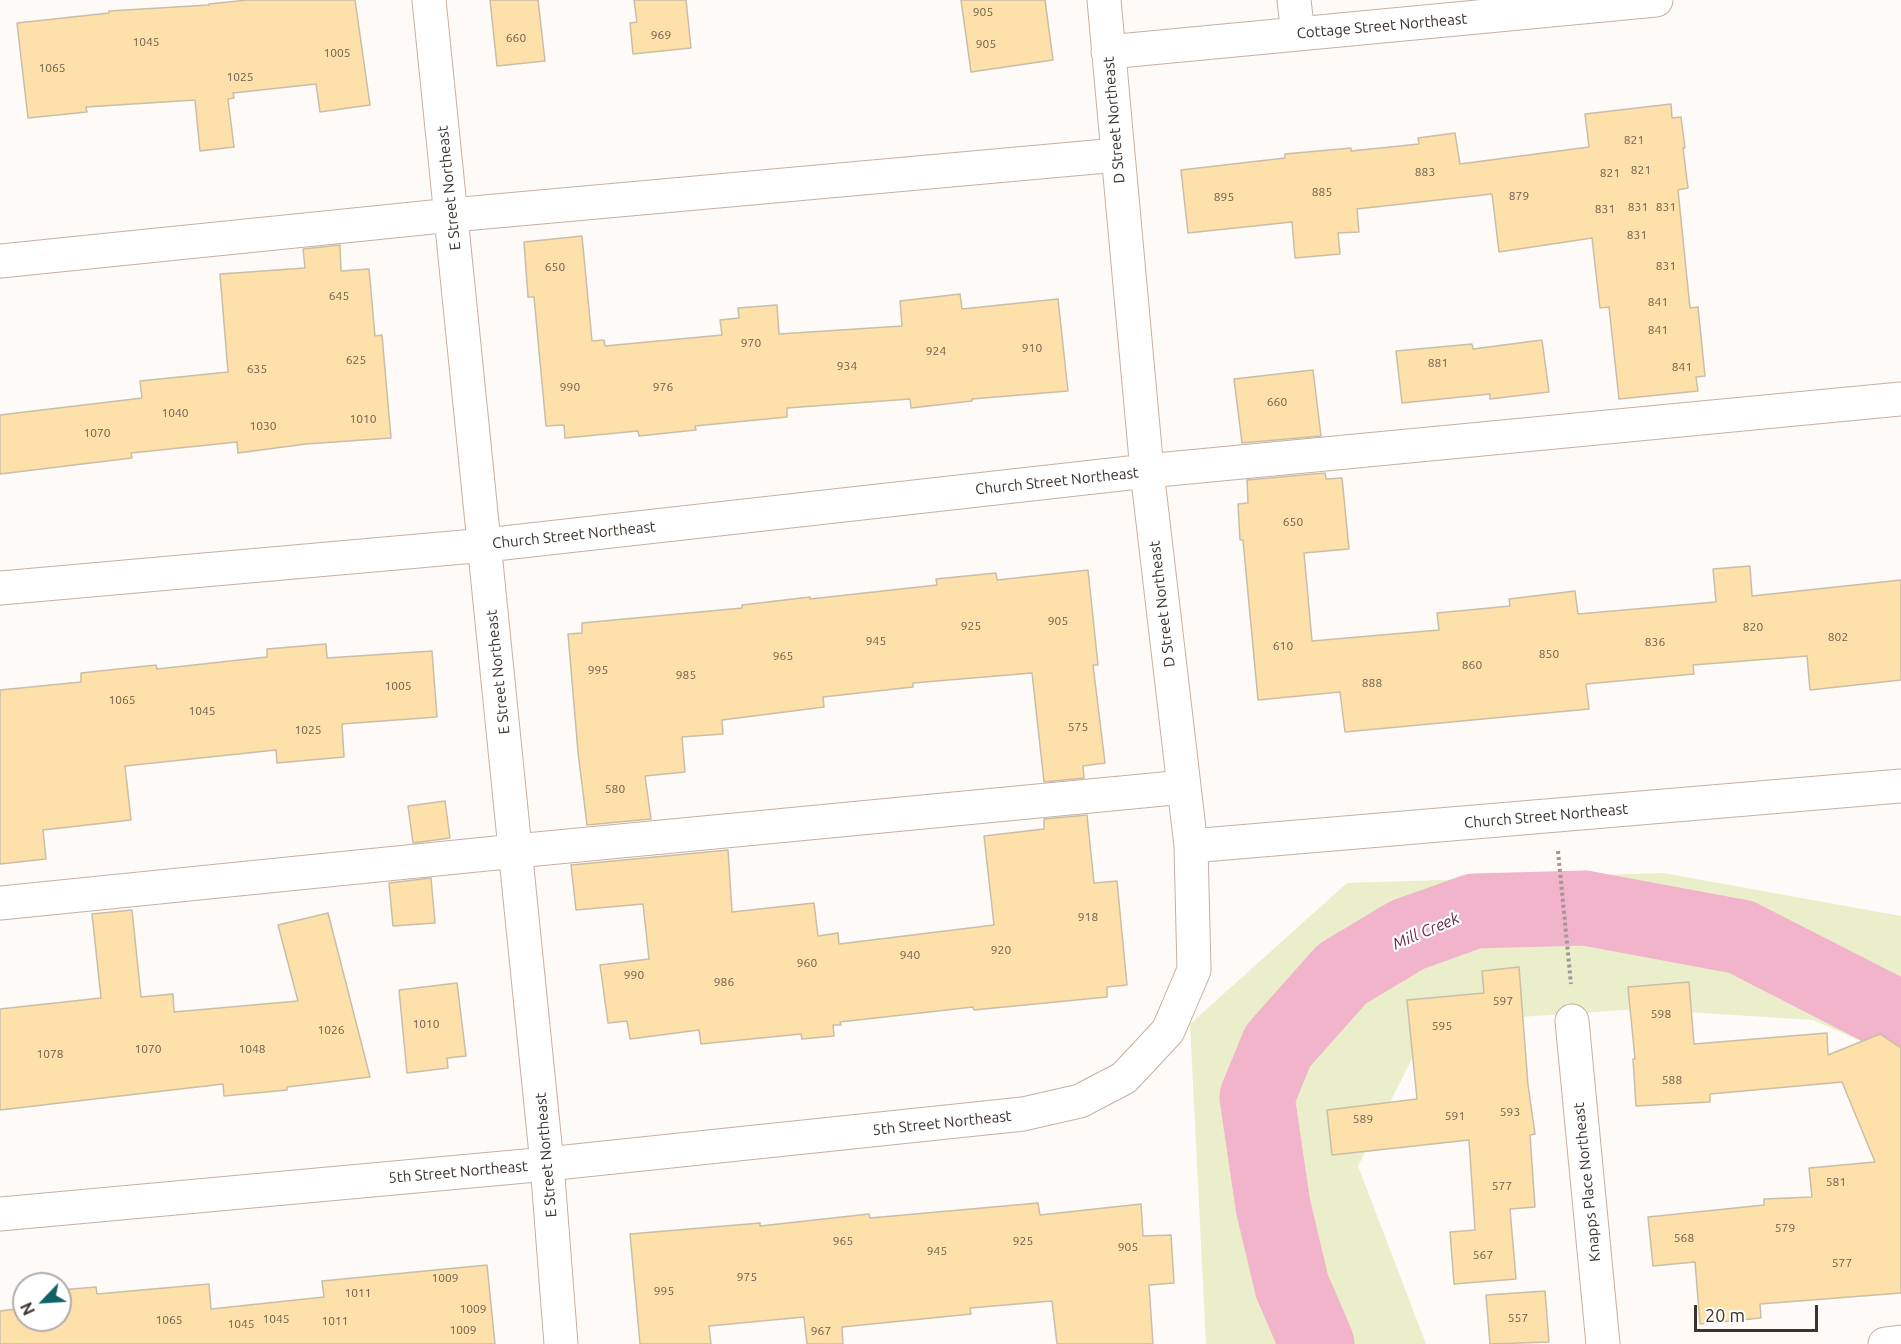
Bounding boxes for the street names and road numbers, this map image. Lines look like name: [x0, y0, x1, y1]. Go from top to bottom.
street label: Cottage Street Northeast: [1296, 10, 1468, 42]
street label: D Street Northeast: [1099, 56, 1129, 184]
street label: E Street Northeast: [434, 125, 464, 251]
street label: Church Street Northeast: [974, 463, 1140, 499]
street label: Church Street Northeast: [491, 517, 657, 553]
street label: D Street Northeast: [1145, 540, 1179, 668]
street label: E Street Northeast: [483, 609, 513, 735]
street label: Church Street Northeast: [1463, 800, 1629, 832]
street label: E Street Northeast: [532, 1092, 560, 1218]
street label: Knapps Place Northeast: [1570, 1101, 1604, 1263]
street label: 5th Street Northeast: [872, 1107, 1012, 1139]
street label: 5th Street Northeast: [388, 1157, 528, 1187]

